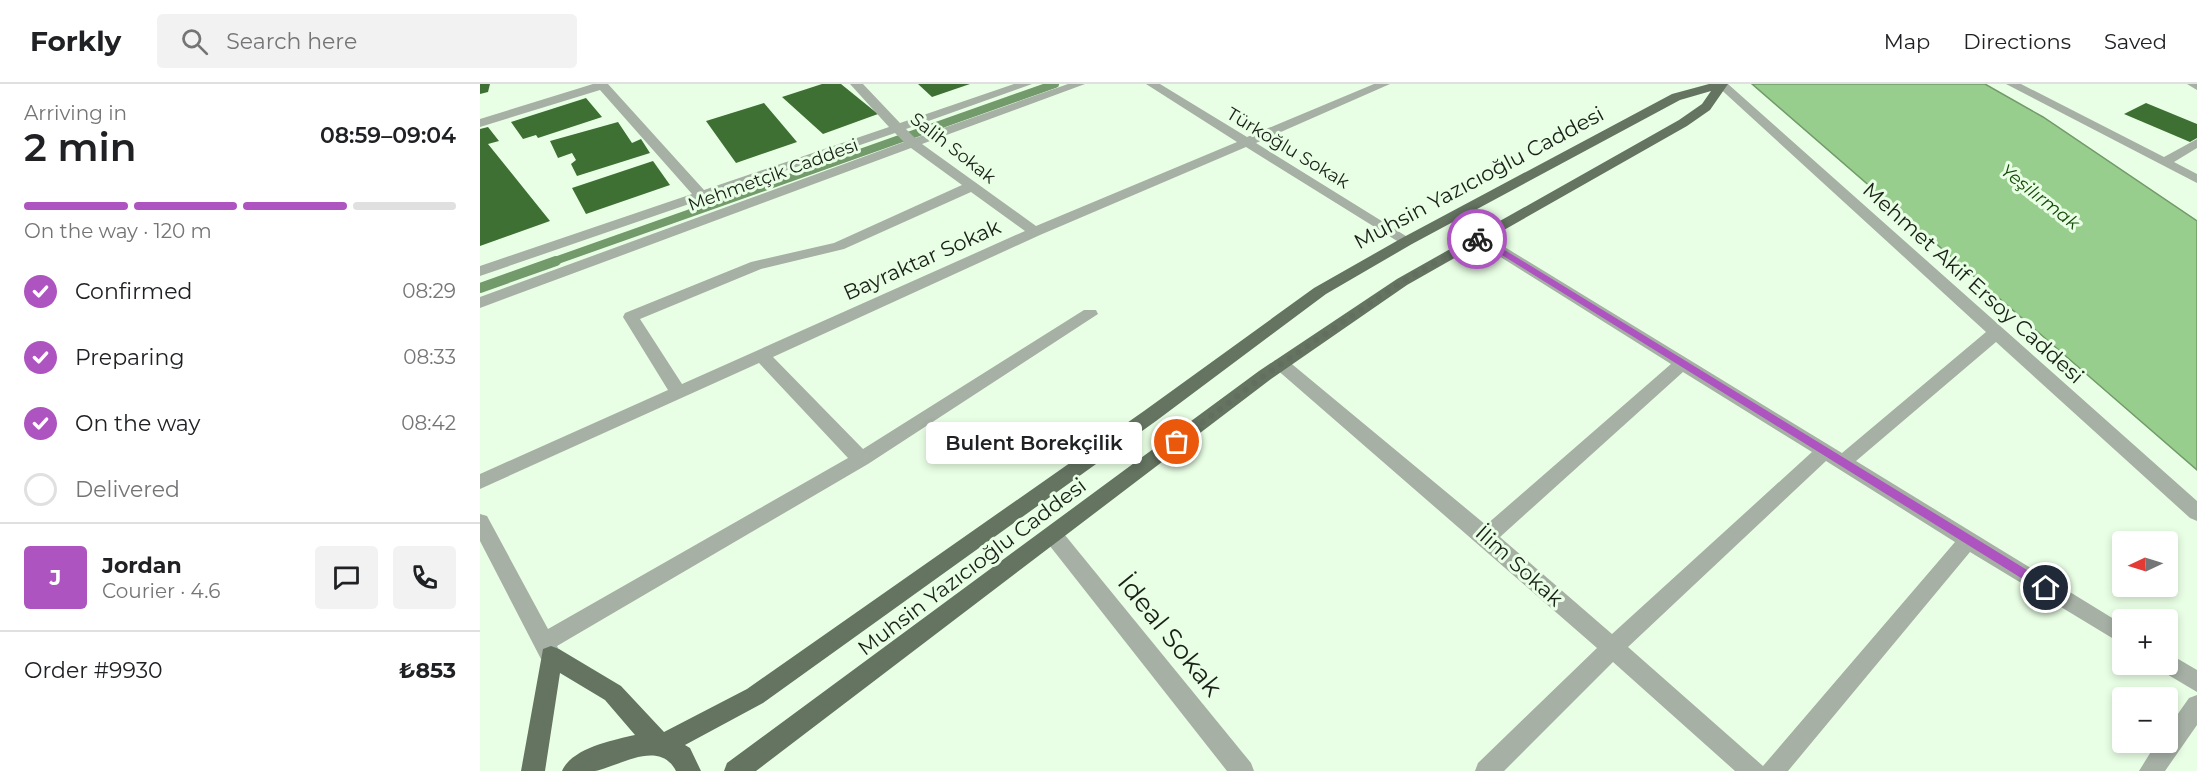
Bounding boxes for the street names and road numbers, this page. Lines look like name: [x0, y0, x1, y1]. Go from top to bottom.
street label: Muhsin Yazıcıoğlu Caddesi: [1350, 101, 1608, 254]
street label: Türkoğlu Sokak: [1223, 103, 1354, 193]
street label: Salih Sokak: [906, 108, 1000, 188]
street label: Mehmetçik Caddesi: [685, 134, 861, 216]
street label: Mehmet Akif Ersoy Caddesi: [1858, 177, 2089, 388]
street label: Bayraktar Sokak: [839, 213, 1005, 305]
street label: Muhsin Yazıcıoğlu Caddesi: [853, 473, 1091, 661]
street label: İlim Sokak: [1471, 520, 1568, 612]
street label: İdeal Sokak: [1111, 567, 1229, 703]

